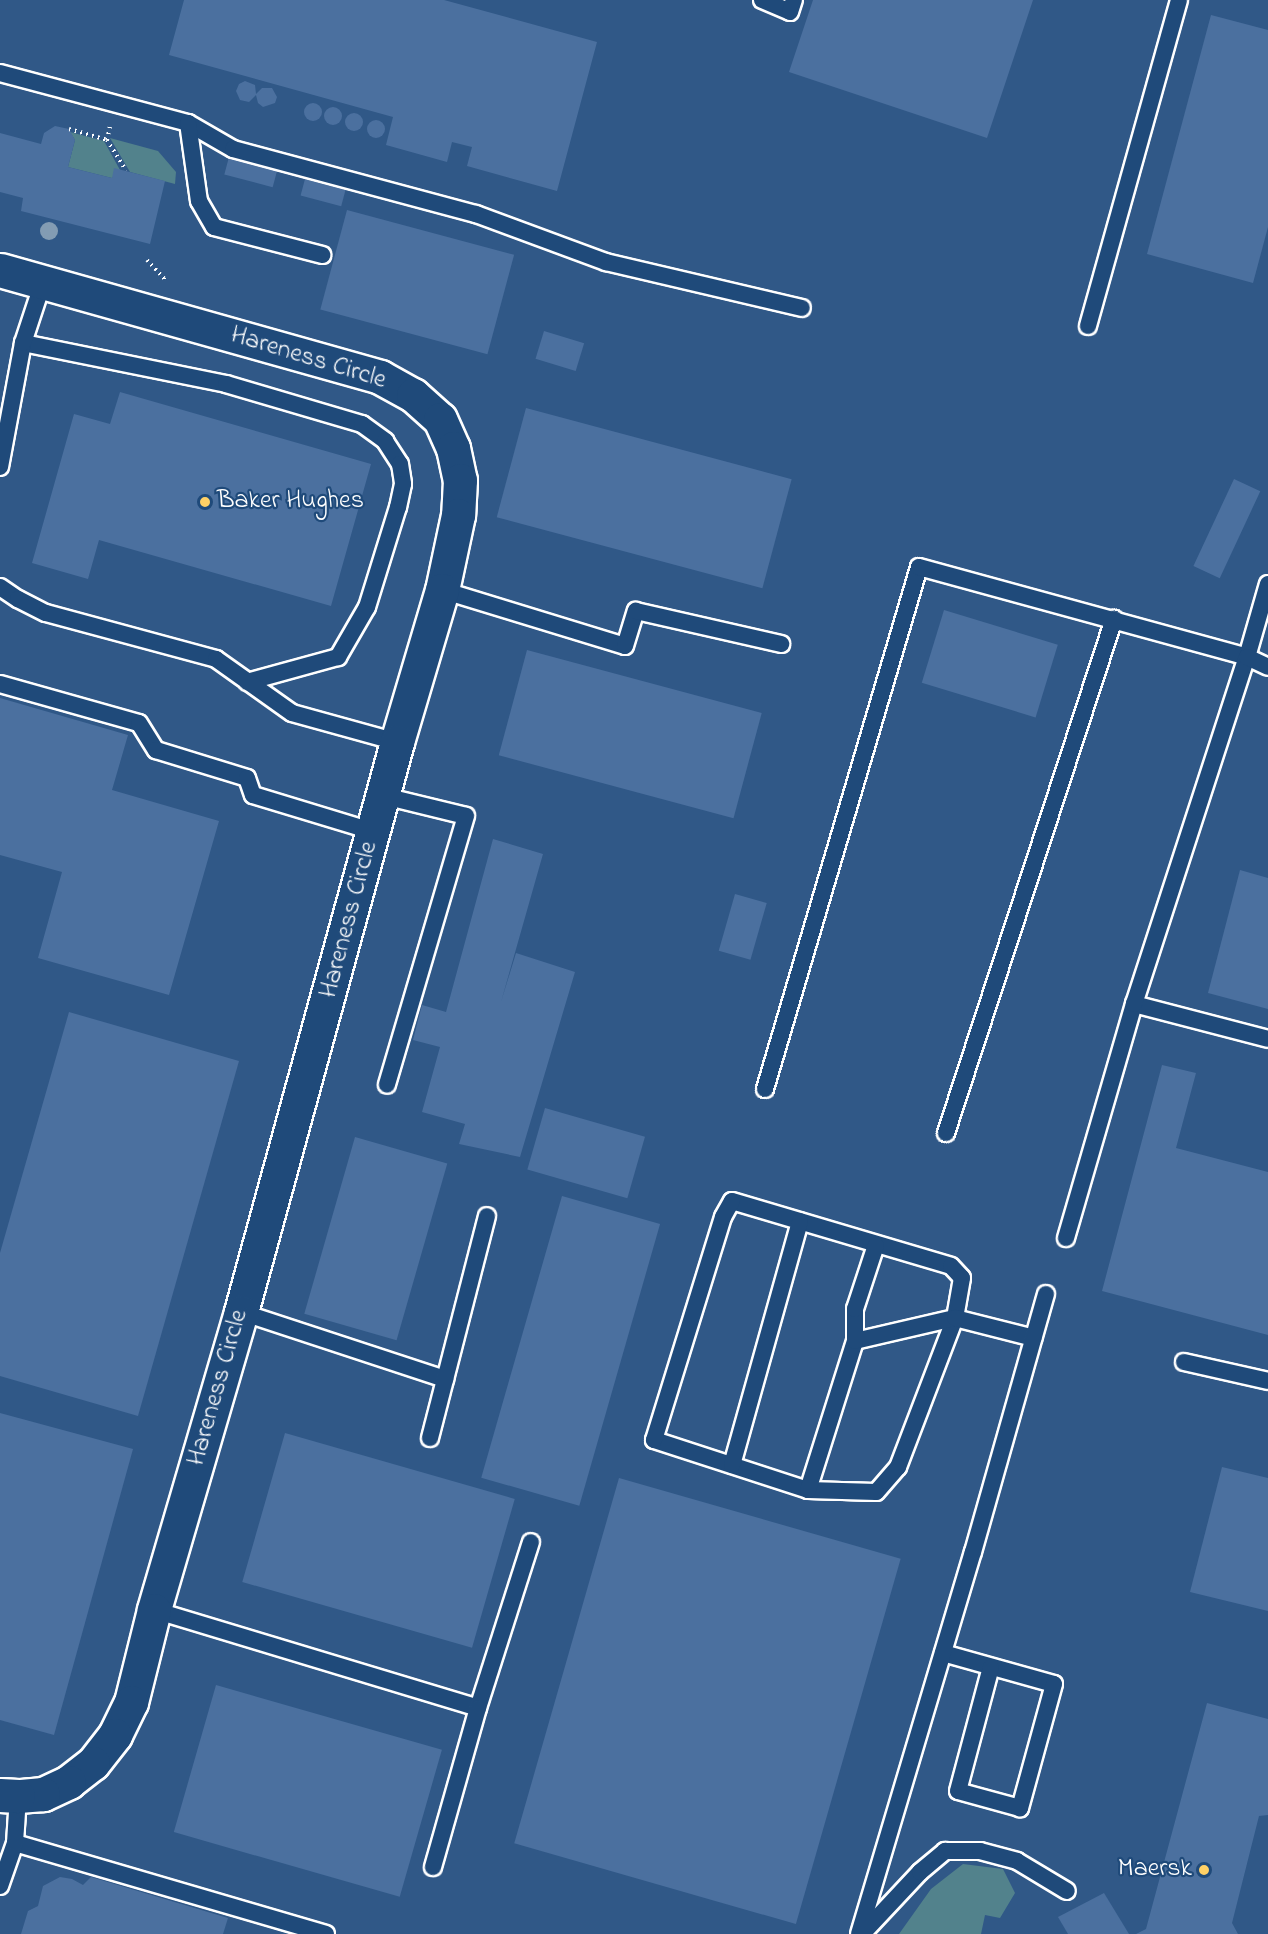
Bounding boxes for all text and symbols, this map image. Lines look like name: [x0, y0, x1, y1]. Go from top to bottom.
street label: Hareness Circle: [227, 321, 389, 397]
place label: Baker Hughes: [217, 486, 364, 518]
marker: Baker Hughes: [198, 495, 212, 509]
street label: Hareness Circle: [314, 838, 386, 1002]
street label: Hareness Circle: [182, 1306, 256, 1470]
place label: Maersk: [1118, 1854, 1192, 1886]
marker: Maersk: [1197, 1863, 1211, 1877]

